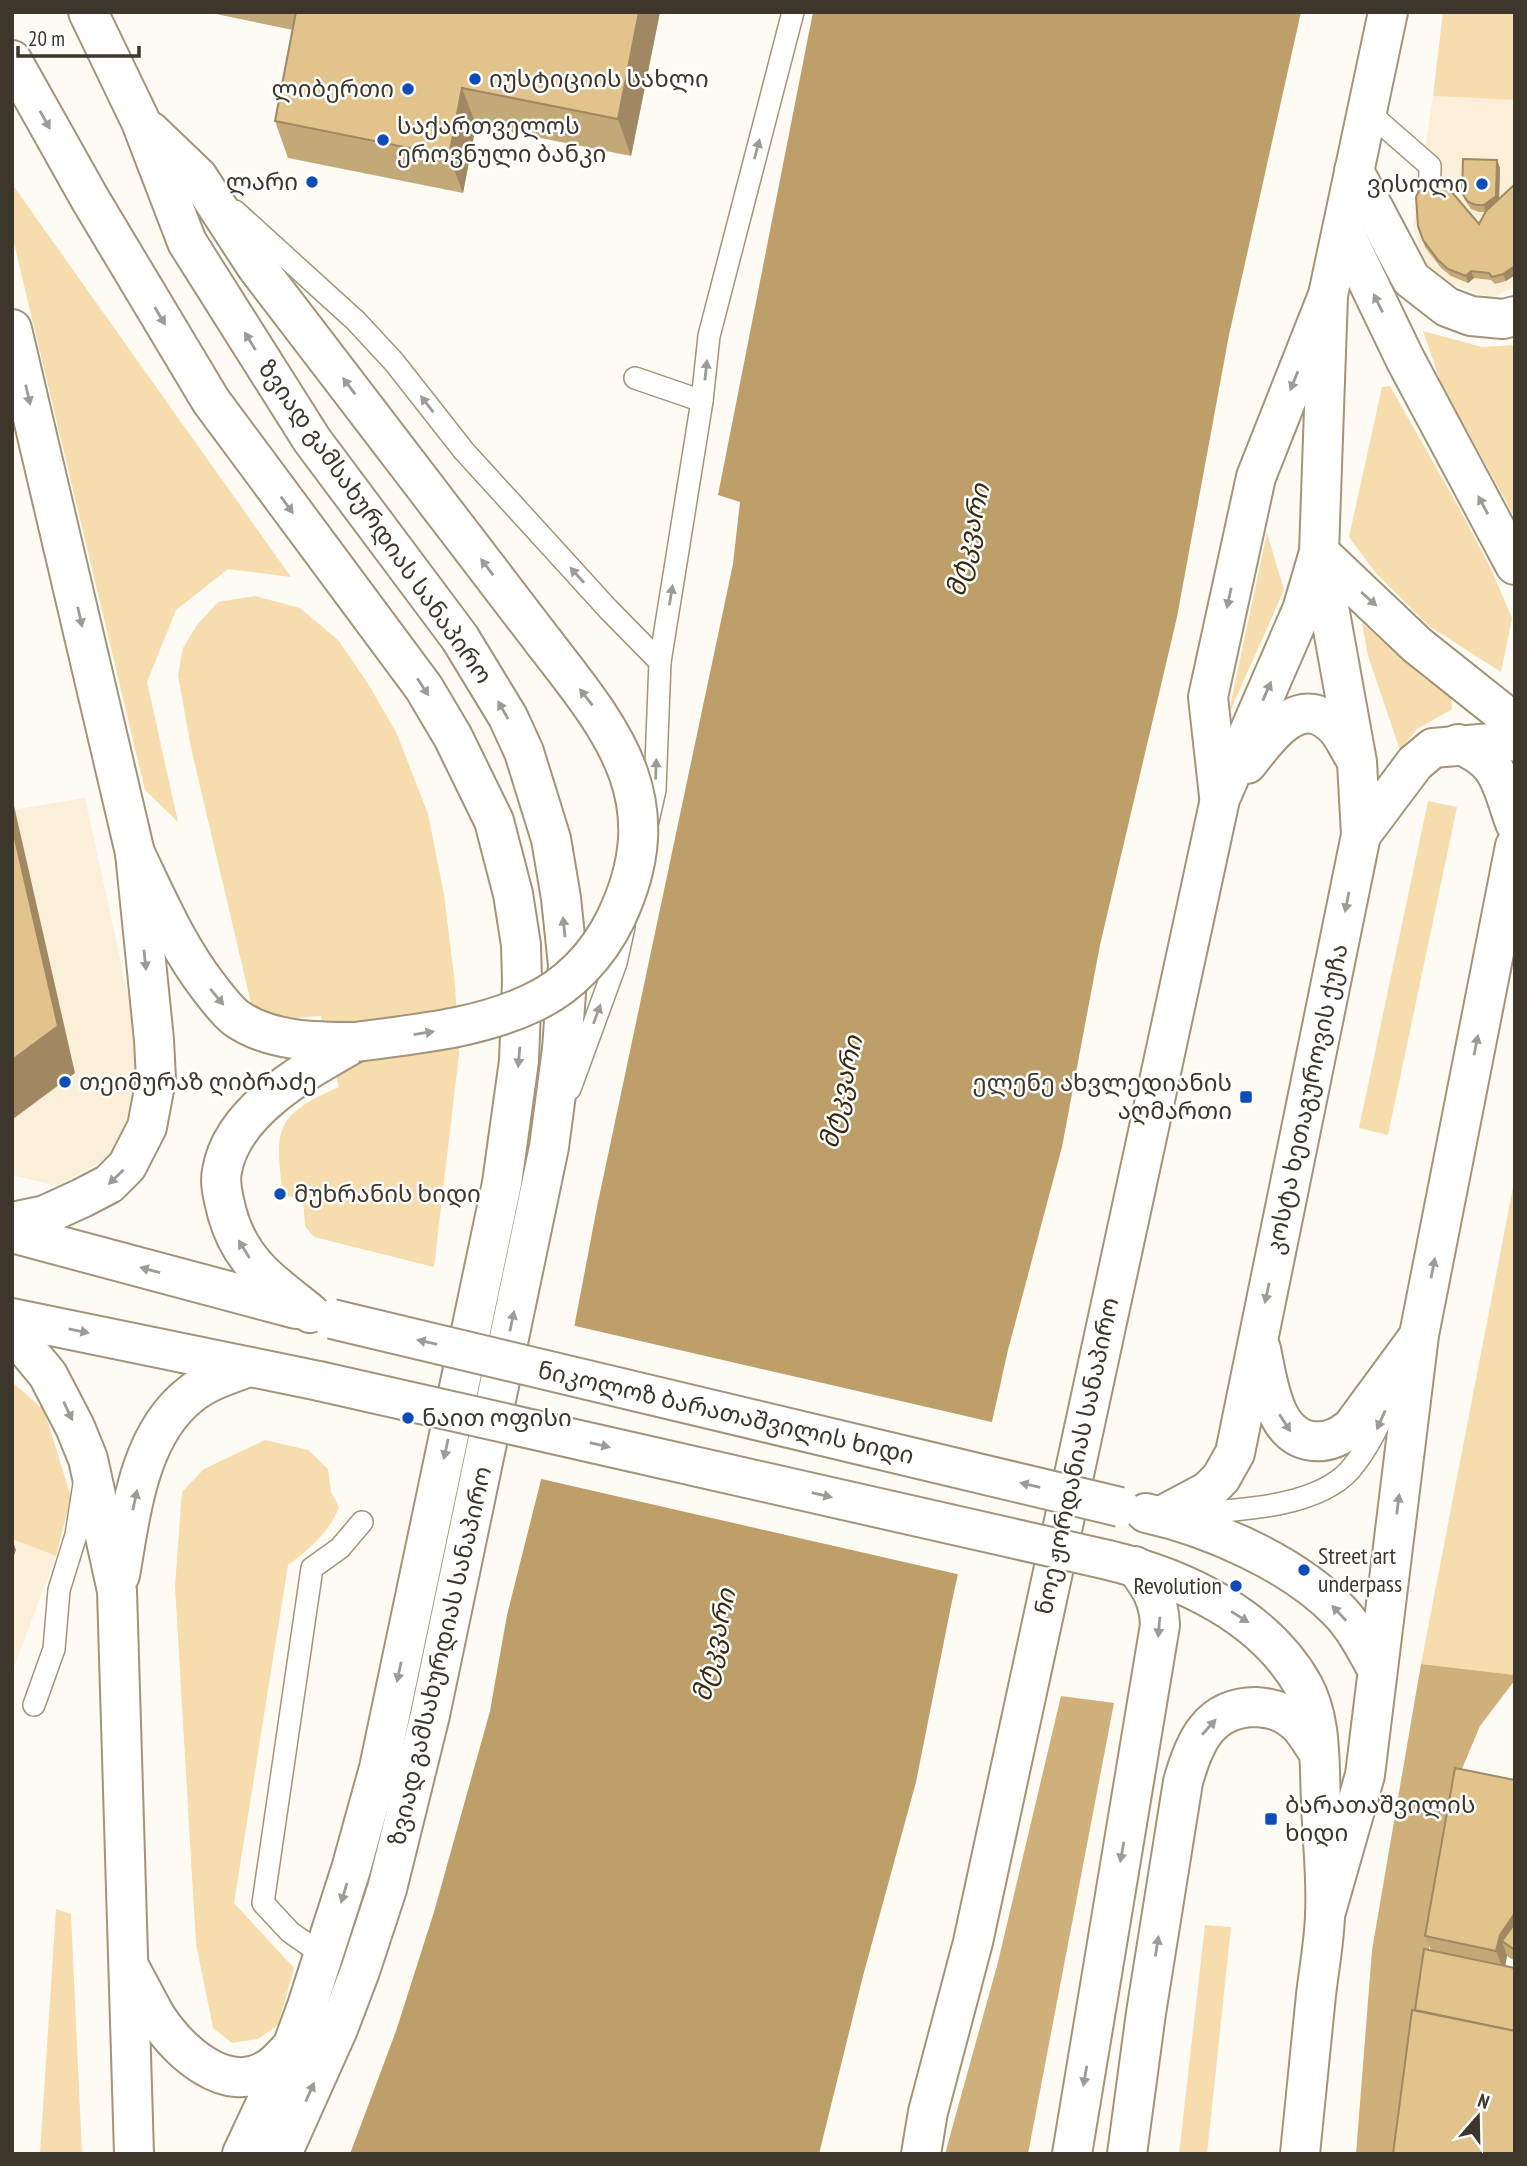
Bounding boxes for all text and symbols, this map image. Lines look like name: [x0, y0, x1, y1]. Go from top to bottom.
scale bar: [18, 14, 138, 58]
text: 20 m: [28, 25, 65, 52]
place label: იუსტიციის სახლი: [489, 63, 709, 94]
marker: იუსტიციის სახლი: [467, 71, 483, 87]
place label: ლიბერთი: [272, 73, 394, 104]
marker: ლიბერთი: [400, 81, 416, 97]
one-way arrow: [40, 110, 51, 130]
place label: საქართველოს ეროვნული ბანკი: [397, 110, 606, 169]
marker: საქართველოს ეროვნული ბანკი: [375, 132, 391, 148]
one-way arrow: [752, 137, 763, 159]
place label: ლარი: [226, 166, 298, 197]
place label: ვისოლი: [1367, 168, 1468, 199]
marker: ლარი: [304, 174, 320, 190]
marker: ვისოლი: [1474, 176, 1490, 192]
one-way arrow: [1372, 293, 1383, 313]
one-way arrow: [154, 307, 167, 326]
one-way arrow: [243, 331, 256, 350]
street label: ზვიად გამსახურდიას სანაპირო: [251, 354, 499, 690]
one-way arrow: [700, 359, 711, 381]
one-way arrow: [1289, 371, 1300, 392]
one-way arrow: [341, 378, 356, 396]
one-way arrow: [23, 384, 34, 406]
one-way arrow: [420, 396, 435, 414]
water label: მტკვარი: [939, 479, 997, 600]
one-way arrow: [1477, 494, 1489, 514]
one-way arrow: [280, 496, 294, 514]
one-way arrow: [480, 558, 494, 576]
one-way arrow: [570, 567, 586, 584]
one-way arrow: [666, 584, 677, 606]
one-way arrow: [1224, 588, 1235, 610]
one-way arrow: [1360, 590, 1377, 606]
one-way arrow: [75, 606, 86, 628]
one-way arrow: [416, 678, 429, 697]
one-way arrow: [1262, 681, 1273, 702]
one-way arrow: [580, 688, 594, 706]
one-way arrow: [497, 700, 509, 719]
one-way arrow: [650, 758, 661, 780]
one-way arrow: [1341, 891, 1352, 913]
one-way arrow: [558, 916, 569, 938]
street label: კოსტა ხეთაგუროვის ქუჩა: [1258, 941, 1355, 1257]
one-way arrow: [140, 949, 151, 971]
one-way arrow: [209, 989, 224, 1006]
one-way arrow: [592, 1003, 603, 1024]
one-way arrow: [413, 1027, 435, 1038]
water label: მტკვარი: [812, 1031, 870, 1152]
one-way arrow: [1471, 1034, 1482, 1056]
one-way arrow: [513, 1047, 524, 1069]
place label: თეიმურაზ ღიბრაძე: [79, 1066, 317, 1097]
place label: ელენე ახვლედიანის აღმართი: [973, 1067, 1232, 1126]
marker: თეიმურაზ ღიბრაძე: [57, 1074, 73, 1090]
marker: ელენე ახვლედიანის აღმართი: [1238, 1089, 1254, 1105]
one-way arrow: [108, 1168, 125, 1184]
place label: მუხრანის ხიდი: [294, 1178, 481, 1209]
marker: მუხრანის ხიდი: [272, 1186, 288, 1202]
one-way arrow: [237, 1239, 250, 1259]
one-way arrow: [1427, 1257, 1438, 1279]
one-way arrow: [138, 1264, 160, 1275]
one-way arrow: [1262, 1282, 1273, 1304]
street label: ნოე ჟორდანიას სანაპირო: [1028, 1295, 1125, 1617]
one-way arrow: [507, 1310, 518, 1332]
one-way arrow: [68, 1326, 90, 1337]
one-way arrow: [416, 1336, 438, 1347]
street label: ნიკოლოზ ბარათაშვილის ხიდი: [535, 1354, 917, 1471]
one-way arrow: [62, 1401, 74, 1421]
place label: ნაით ოფისი: [422, 1402, 572, 1433]
one-way arrow: [1375, 1409, 1386, 1430]
marker: ნაით ოფისი: [400, 1410, 416, 1426]
one-way arrow: [1279, 1413, 1292, 1433]
one-way arrow: [441, 1438, 452, 1460]
one-way arrow: [589, 1440, 611, 1451]
street label: ზვიად გამსახურდიას სანაპირო: [381, 1463, 498, 1848]
one-way arrow: [1018, 1480, 1040, 1491]
one-way arrow: [130, 1489, 141, 1511]
one-way arrow: [811, 1490, 833, 1501]
one-way arrow: [1393, 1493, 1404, 1515]
place label: Street art underpass: [1318, 1540, 1402, 1599]
marker: Street art underpass: [1296, 1562, 1312, 1578]
place label: Revolution: [1134, 1570, 1222, 1601]
marker: Revolution: [1228, 1578, 1244, 1594]
water label: მტკვარი: [685, 1584, 743, 1705]
one-way arrow: [1332, 1605, 1348, 1622]
one-way arrow: [1230, 1611, 1250, 1624]
one-way arrow: [1153, 1616, 1164, 1638]
one-way arrow: [394, 1661, 405, 1683]
one-way arrow: [1201, 1718, 1217, 1736]
place label: ბარათაშვილის ხიდი: [1285, 1789, 1475, 1848]
marker: ბარათაშვილის ხიდი: [1263, 1811, 1279, 1827]
one-way arrow: [1116, 1841, 1127, 1863]
one-way arrow: [338, 1882, 349, 1903]
one-way arrow: [1152, 1935, 1163, 1957]
one-way arrow: [1079, 2065, 1090, 2087]
one-way arrow: [304, 2082, 316, 2102]
north arrow: [1443, 2082, 1513, 2152]
text: N: [1475, 2088, 1493, 2114]

